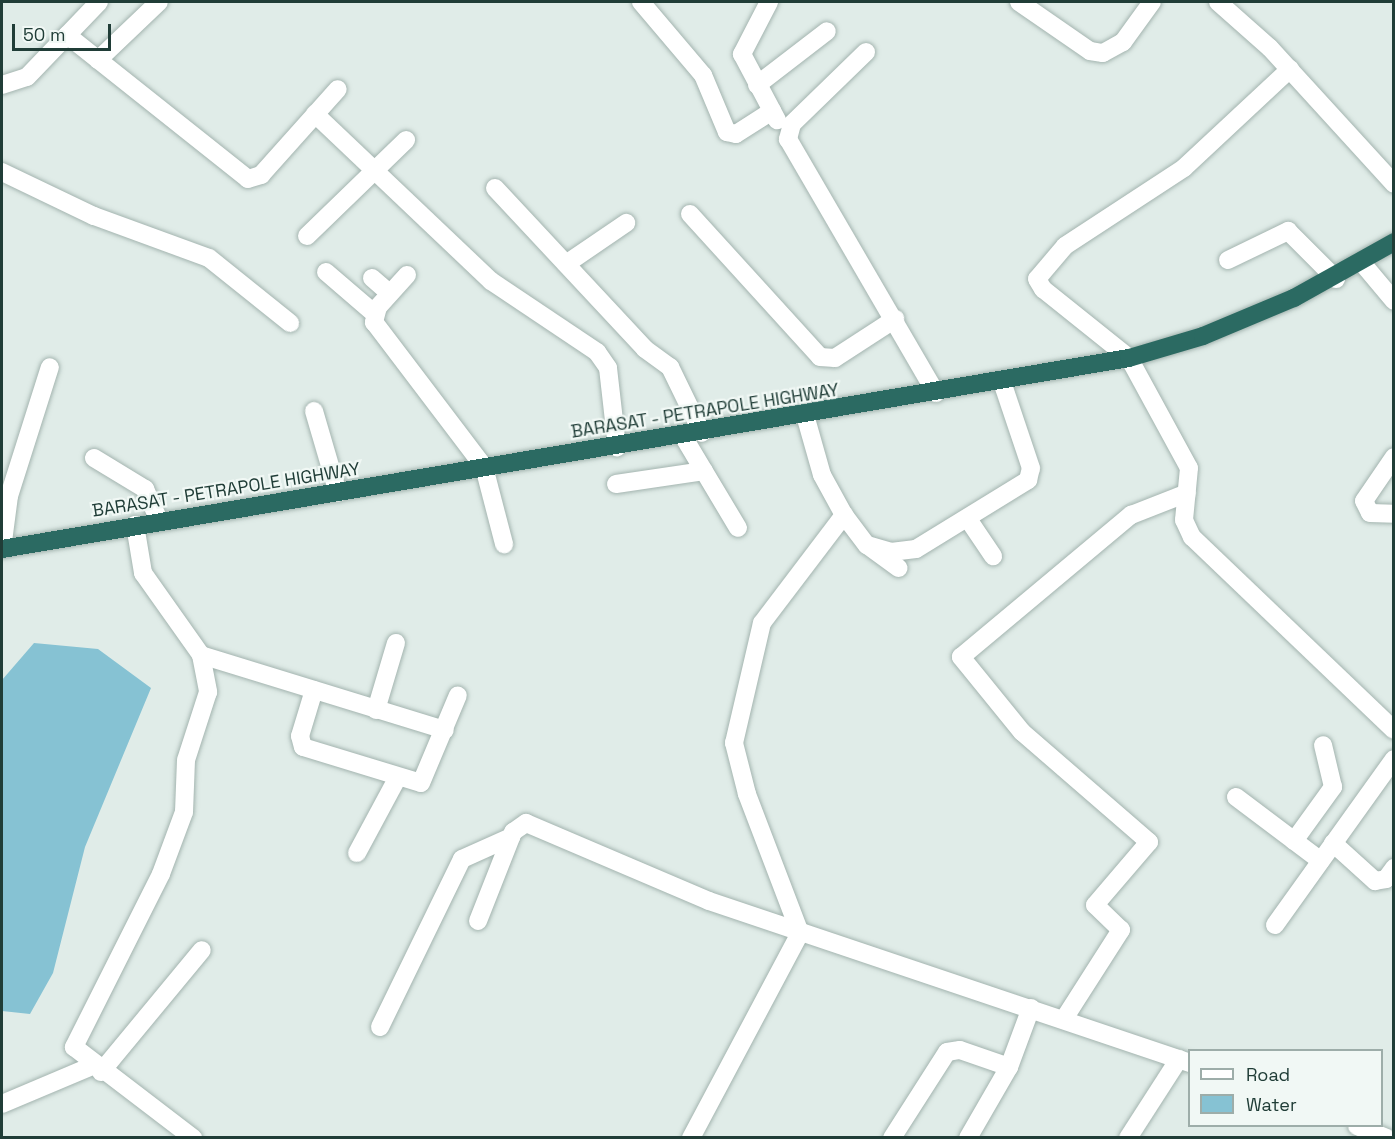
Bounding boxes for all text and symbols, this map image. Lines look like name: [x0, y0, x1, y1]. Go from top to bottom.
scale bar: [15, 12, 114, 50]
text: 50 m: [23, 23, 65, 46]
street label: BARASAT - PETRAPOLE HIGHWAY: [569, 379, 841, 443]
street label: BARASAT - PETRAPOLE HIGHWAY: [90, 458, 362, 522]
legend: [1188, 1049, 1383, 1127]
text: Road: [1246, 1063, 1290, 1086]
text: Water: [1246, 1093, 1297, 1116]

